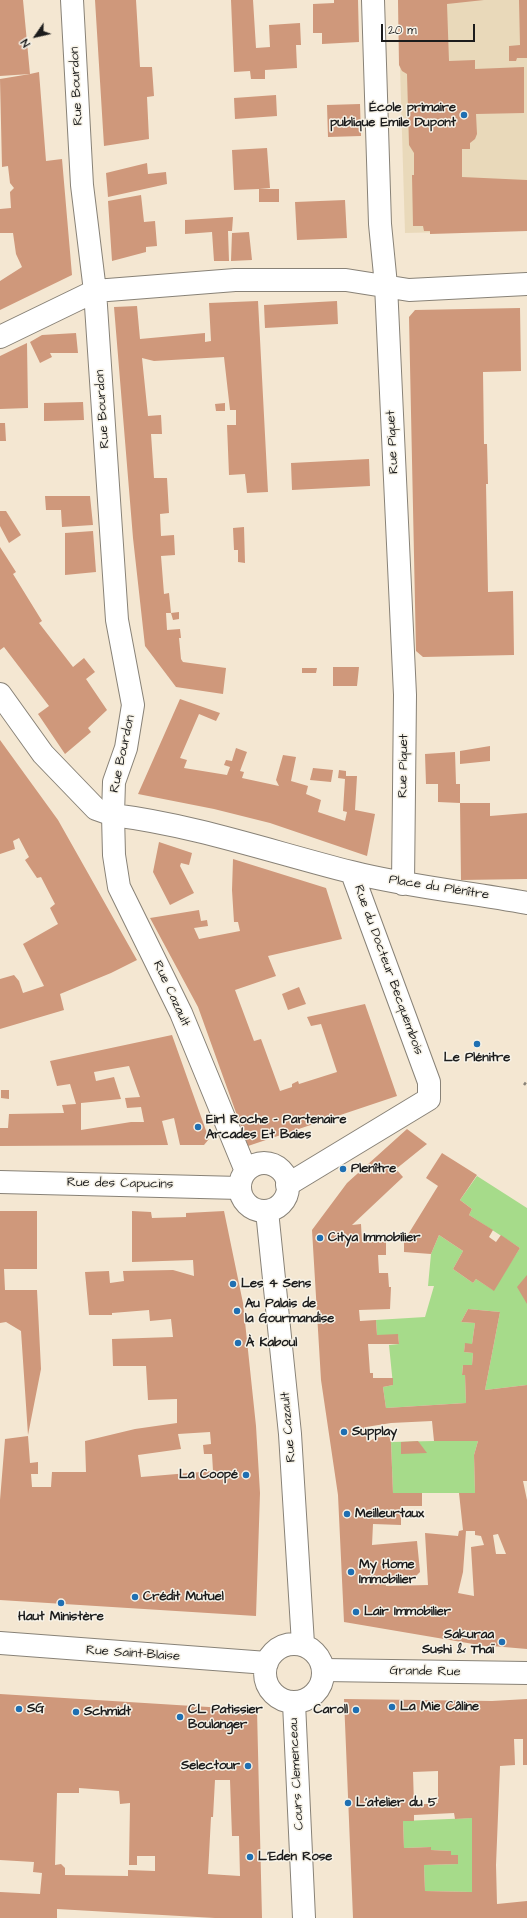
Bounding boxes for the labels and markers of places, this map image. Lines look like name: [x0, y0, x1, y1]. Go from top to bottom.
place label: École primaire publique Emile Dupont: [330, 100, 456, 131]
marker: École primaire publique Emile Dupont: [459, 110, 469, 120]
marker: Le Plénitre: [472, 1039, 482, 1049]
place label: Le Plénitre: [444, 1050, 510, 1066]
place label: Eirl Roche - Partenaire Arcades Et Baies: [206, 1112, 346, 1143]
marker: Eirl Roche - Partenaire Arcades Et Baies: [193, 1122, 203, 1132]
place label: Plenître: [351, 1161, 396, 1177]
marker: Plenître: [338, 1164, 348, 1174]
place label: Citya Immobilier: [328, 1230, 420, 1246]
marker: Citya Immobilier: [315, 1233, 325, 1243]
place label: Les 4 Sens: [241, 1276, 311, 1292]
marker: Les 4 Sens: [228, 1279, 238, 1289]
place label: Au Palais de la Gourmandise: [245, 1296, 334, 1327]
marker: Au Palais de la Gourmandise: [232, 1306, 242, 1316]
place label: À Kaboul: [246, 1335, 297, 1351]
marker: À Kaboul: [233, 1338, 243, 1348]
place label: Supplay: [352, 1424, 397, 1440]
marker: Supplay: [339, 1427, 349, 1437]
place label: La Coopé: [179, 1467, 238, 1483]
marker: La Coopé: [241, 1470, 251, 1480]
place label: Meilleurtaux: [355, 1506, 424, 1522]
marker: Meilleurtaux: [342, 1509, 352, 1519]
place label: My Home Immobilier: [359, 1557, 416, 1588]
marker: My Home Immobilier: [346, 1567, 356, 1577]
place label: Crédit Mutuel: [143, 1589, 224, 1605]
marker: Crédit Mutuel: [130, 1592, 140, 1602]
marker: Haut Ministère: [56, 1598, 66, 1608]
place label: Lair Immobilier: [364, 1604, 451, 1620]
marker: Lair Immobilier: [351, 1607, 361, 1617]
place label: Haut Ministère: [18, 1609, 104, 1625]
place label: Sakuraa Sushi & Thaï: [422, 1627, 494, 1658]
marker: Sakuraa Sushi & Thaï: [497, 1637, 507, 1647]
place label: La Mie Câline: [400, 1699, 479, 1715]
place label: SG: [27, 1701, 44, 1717]
place label: CL Patissier Boulanger: [188, 1702, 263, 1733]
place label: Caroll: [314, 1702, 348, 1718]
marker: La Mie Câline: [387, 1702, 397, 1712]
marker: SG: [14, 1704, 24, 1714]
place label: Schmidt: [84, 1704, 131, 1720]
marker: Caroll: [351, 1705, 361, 1715]
marker: Schmidt: [71, 1707, 81, 1717]
marker: CL Patissier Boulanger: [175, 1712, 185, 1722]
place label: Selectour: [181, 1758, 240, 1774]
marker: Selectour: [243, 1761, 253, 1771]
place label: L'atelier du 5: [356, 1795, 437, 1811]
marker: L'atelier du 5: [343, 1798, 353, 1808]
place label: L'Eden Rose: [258, 1849, 332, 1865]
marker: L'Eden Rose: [245, 1852, 255, 1862]

